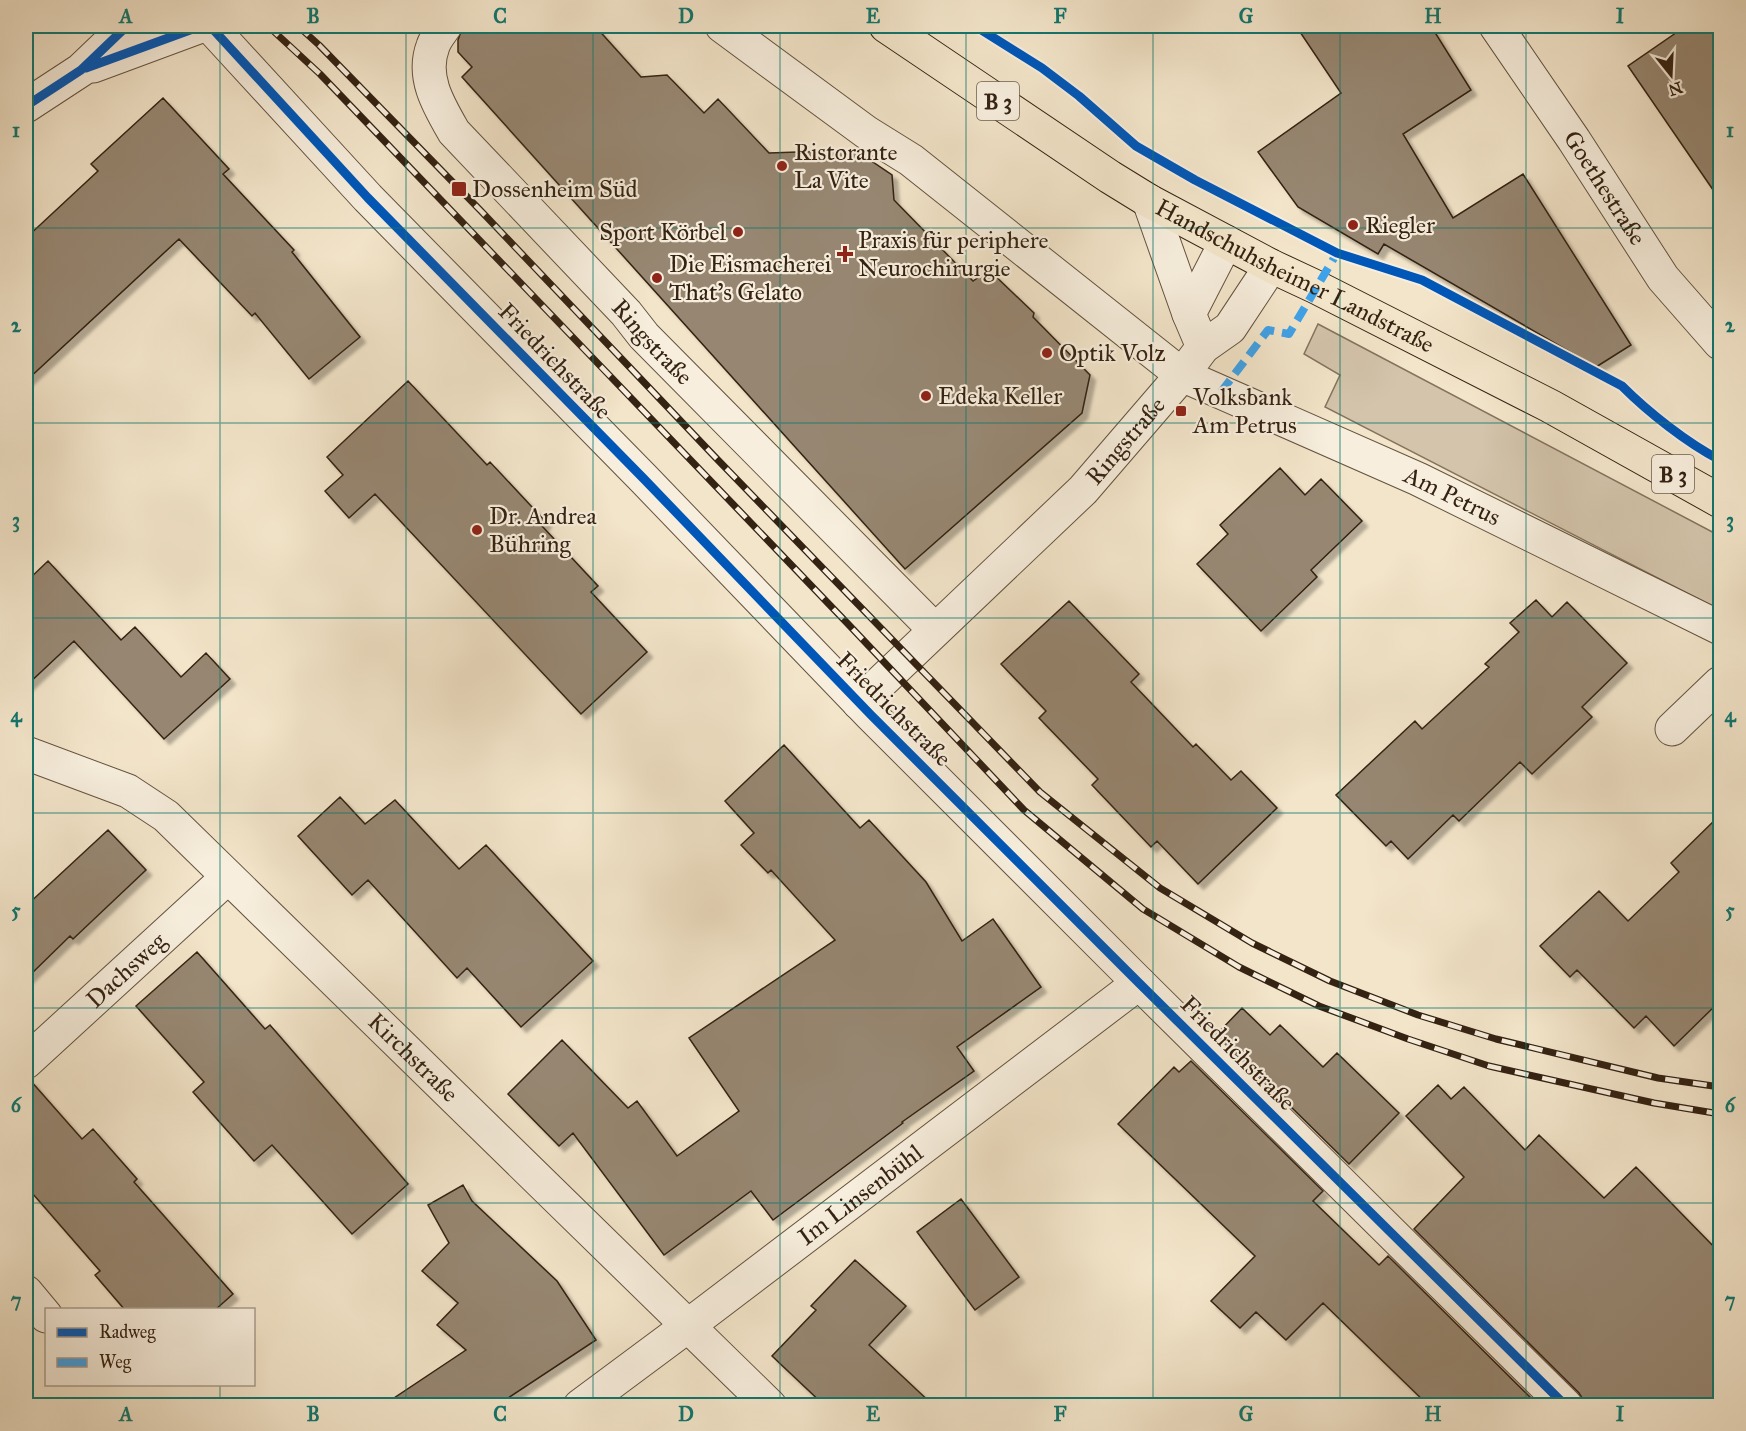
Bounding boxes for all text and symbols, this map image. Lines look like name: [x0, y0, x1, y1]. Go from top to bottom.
text: A: [117, 4, 133, 28]
text: B: [306, 4, 320, 28]
text: C: [493, 4, 507, 28]
text: D: [678, 4, 694, 28]
text: E: [866, 4, 881, 28]
text: F: [1053, 4, 1067, 28]
text: G: [1239, 4, 1254, 28]
text: H: [1424, 4, 1442, 28]
text: I: [1616, 4, 1625, 28]
north arrow: [1641, 45, 1701, 105]
text: N: [1666, 78, 1685, 100]
road number: B 3: [977, 82, 1019, 120]
text: 1: [12, 118, 20, 142]
text: 1: [1726, 118, 1734, 142]
street label: Goethestraße: [1557, 125, 1653, 251]
place label: Ristorante La Vite: [794, 137, 897, 195]
marker: Ristorante La Vite: [775, 159, 789, 173]
place label: Dossenheim Süd: [472, 174, 638, 204]
marker: Dossenheim Süd: [450, 180, 468, 198]
street label: Handschuhsheimer Landstraße: [1150, 192, 1439, 360]
place label: Riegler: [1365, 210, 1435, 240]
place label: Sport Körbel: [599, 217, 727, 247]
marker: Riegler: [1346, 218, 1360, 232]
marker: Sport Körbel: [731, 225, 745, 239]
place label: Praxis für periphere Neurochirurgie: [858, 225, 1049, 283]
marker: Praxis für periphere Neurochirurgie: [836, 245, 854, 263]
place label: Die Eismacherei That's Gelato: [669, 249, 832, 307]
marker: Die Eismacherei That's Gelato: [650, 271, 664, 285]
street label: Ringstraße: [605, 292, 699, 391]
street label: Friedrichstraße: [492, 296, 618, 426]
text: 2: [11, 313, 22, 337]
text: 2: [1725, 313, 1736, 337]
place label: Optik Volz: [1059, 338, 1166, 368]
marker: Optik Volz: [1040, 346, 1054, 360]
place label: Edeka Keller: [938, 381, 1062, 411]
place label: Volksbank Am Petrus: [1192, 382, 1297, 440]
marker: Edeka Keller: [919, 389, 933, 403]
street label: Ringstraße: [1079, 391, 1171, 491]
marker: Volksbank Am Petrus: [1174, 404, 1188, 418]
road number: B 3: [1652, 455, 1694, 493]
street label: Am Petrus: [1399, 459, 1506, 532]
place label: Dr. Andrea Bühring: [489, 501, 598, 559]
text: 3: [12, 508, 20, 533]
text: 3: [1726, 508, 1734, 533]
marker: Dr. Andrea Bühring: [470, 523, 484, 537]
street label: Friedrichstraße: [830, 645, 958, 773]
text: 4: [10, 703, 22, 728]
text: 4: [1724, 703, 1736, 728]
text: 5: [11, 898, 21, 922]
text: 5: [1725, 898, 1735, 922]
street label: Dachsweg: [80, 925, 173, 1014]
street label: Friedrichstraße: [1174, 989, 1302, 1117]
street label: Kirchstraße: [362, 1007, 465, 1108]
text: 6: [11, 1093, 23, 1117]
text: 6: [1725, 1093, 1737, 1117]
street label: Im Linsenbühl: [792, 1138, 929, 1252]
text: 7: [11, 1288, 22, 1312]
text: 7: [1725, 1288, 1736, 1312]
legend: [45, 1308, 255, 1386]
text: Radweg: [99, 1321, 156, 1344]
text: Weg: [99, 1351, 132, 1374]
text: A: [117, 1402, 133, 1426]
text: B: [306, 1402, 320, 1426]
text: C: [493, 1402, 507, 1426]
text: D: [678, 1402, 694, 1426]
text: E: [866, 1402, 881, 1426]
text: F: [1053, 1402, 1067, 1426]
text: G: [1239, 1402, 1254, 1426]
text: H: [1424, 1402, 1442, 1426]
text: I: [1616, 1402, 1625, 1426]

